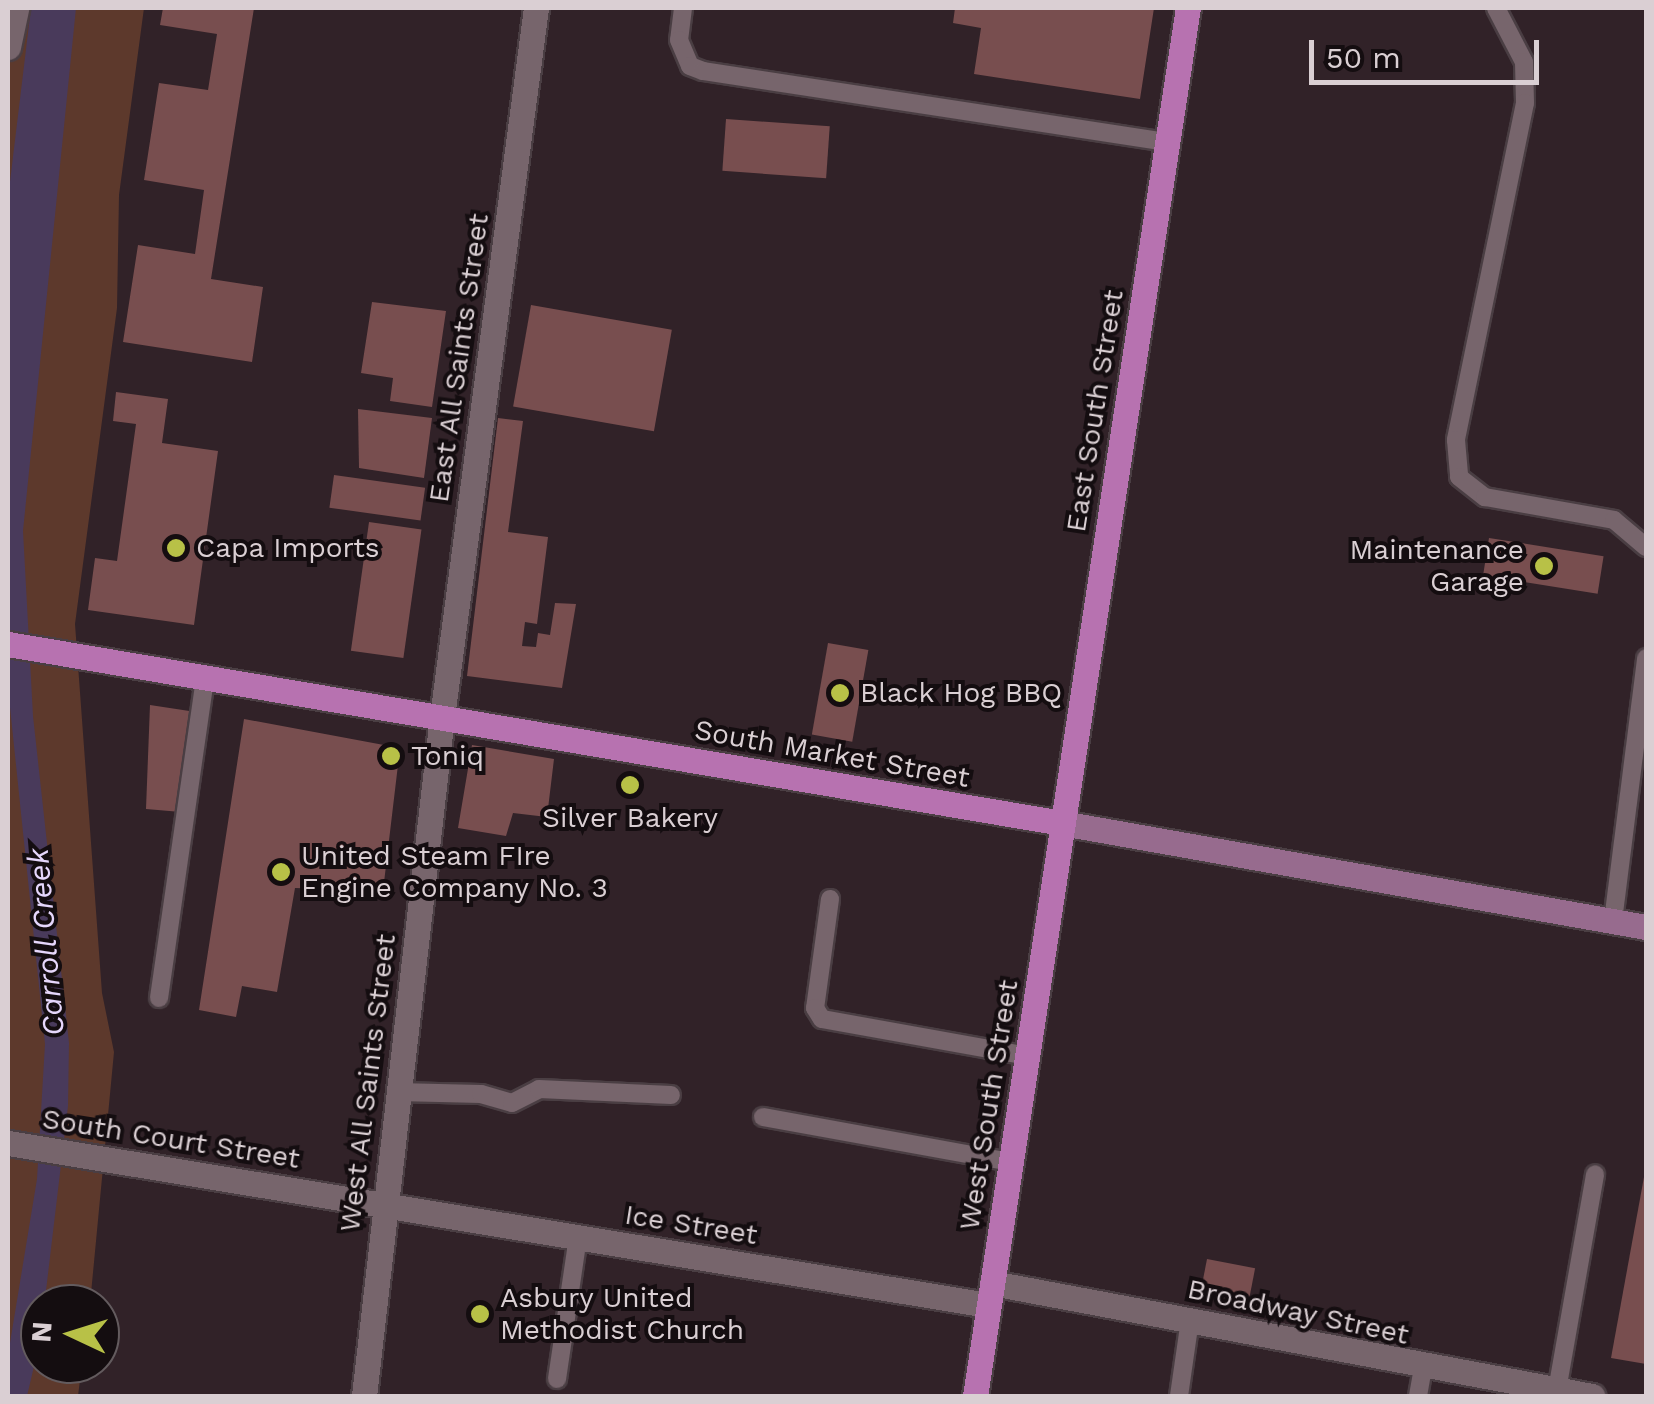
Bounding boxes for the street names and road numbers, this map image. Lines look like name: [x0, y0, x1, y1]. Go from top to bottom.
street label: East All Saints Street: [422, 210, 496, 506]
street label: East South Street: [1059, 288, 1131, 534]
street label: South Market Street: [692, 713, 972, 795]
street label: West All Saints Street: [333, 931, 403, 1235]
street label: West South Street: [953, 977, 1025, 1233]
street label: South Court Street: [40, 1102, 302, 1176]
street label: Ice Street: [622, 1198, 760, 1252]
street label: Broadway Street: [1184, 1272, 1412, 1352]

